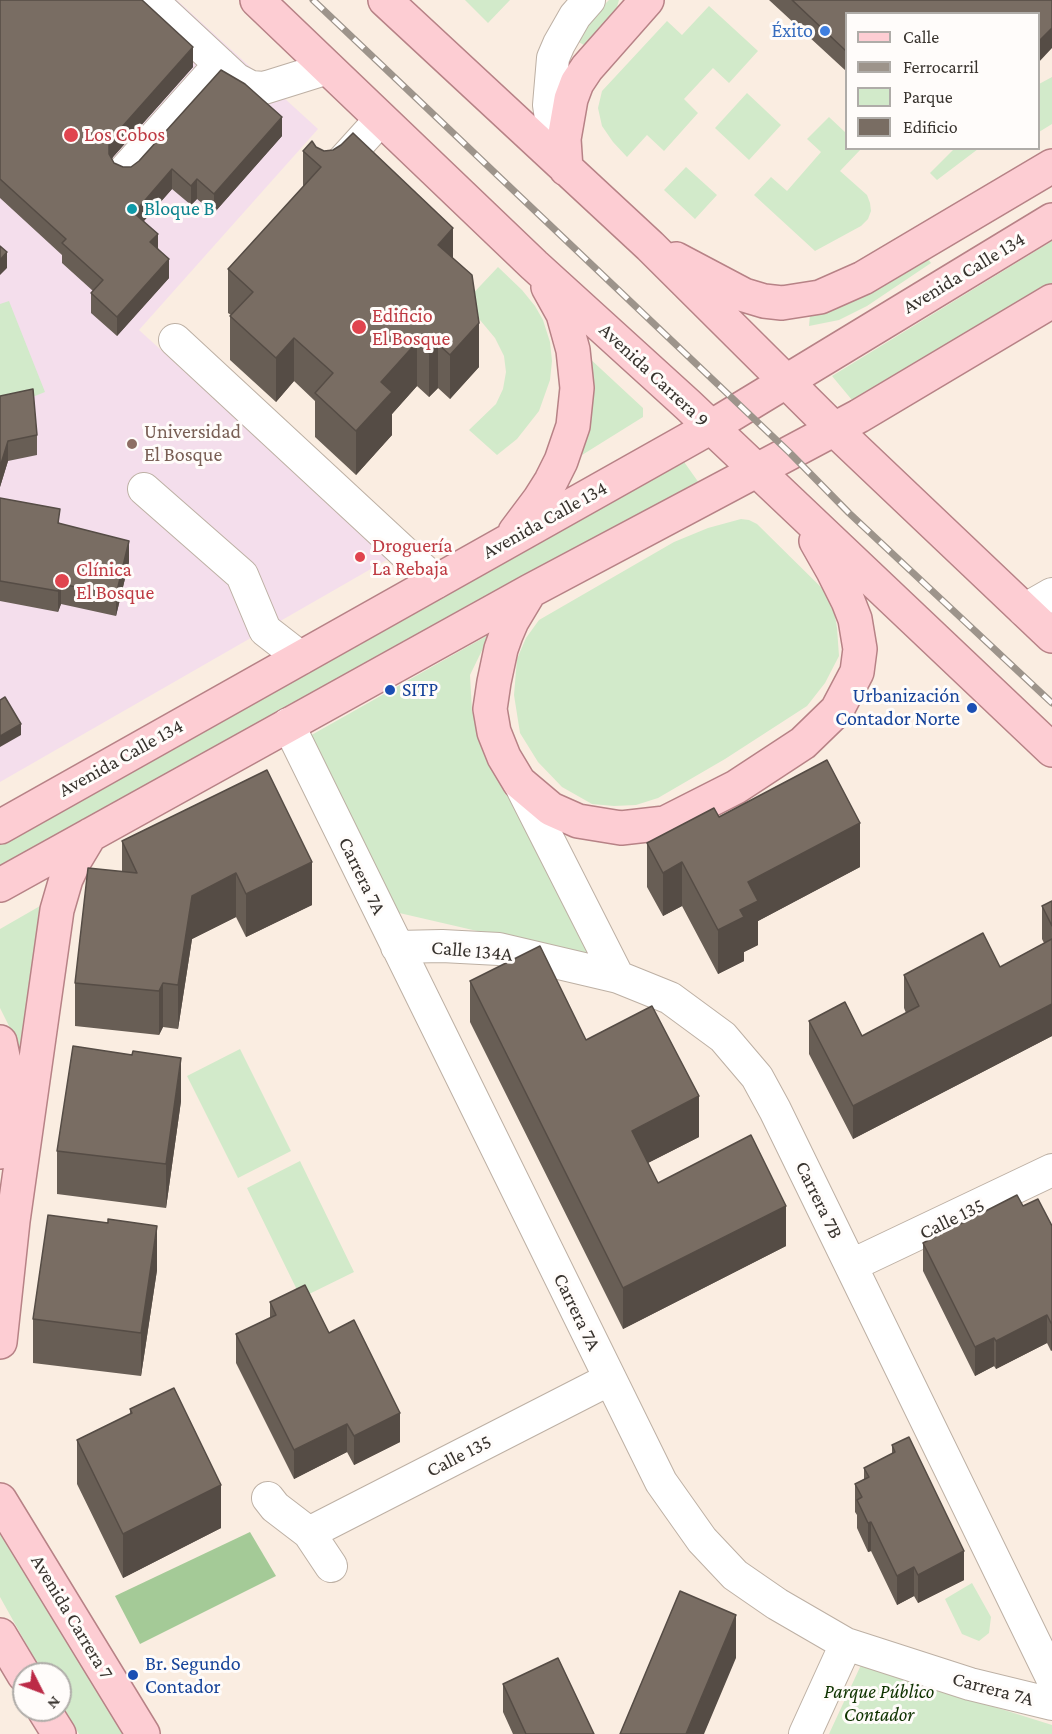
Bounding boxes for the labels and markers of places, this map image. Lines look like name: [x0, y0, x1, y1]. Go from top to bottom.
place label: Éxito: [771, 19, 813, 43]
marker: Éxito: [818, 24, 832, 38]
place label: Los Cobos: [84, 123, 165, 147]
marker: Los Cobos: [62, 126, 80, 144]
place label: Bloque B: [144, 197, 214, 221]
marker: Bloque B: [125, 202, 139, 216]
place label: Edificio El Bosque: [372, 304, 450, 351]
marker: Edificio El Bosque: [350, 318, 368, 336]
place label: Universidad El Bosque: [144, 420, 241, 467]
marker: Universidad El Bosque: [125, 437, 139, 451]
place label: Droguería La Rebaja: [372, 534, 453, 581]
marker: Droguería La Rebaja: [353, 550, 367, 564]
place label: Clínica El Bosque: [76, 558, 154, 605]
marker: Clínica El Bosque: [53, 572, 71, 590]
place label: SITP: [402, 678, 438, 702]
marker: SITP: [383, 683, 397, 697]
place label: Urbanización Contador Norte: [835, 684, 960, 731]
marker: Urbanización Contador Norte: [965, 701, 979, 715]
place label: Br. Segundo Contador: [145, 1652, 241, 1699]
marker: Br. Segundo Contador: [126, 1668, 140, 1682]

